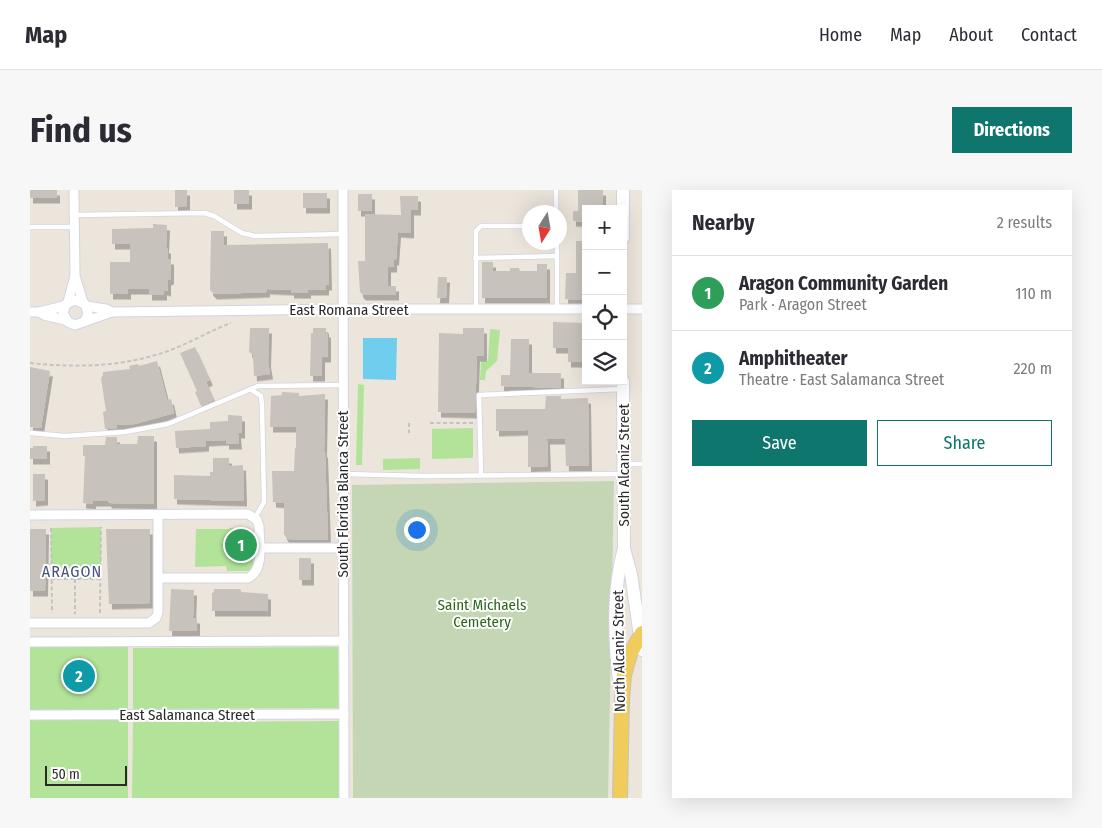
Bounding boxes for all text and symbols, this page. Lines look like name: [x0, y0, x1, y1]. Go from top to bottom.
text: Map: [25, 21, 67, 49]
text: Home: [819, 24, 862, 46]
text: Map: [890, 24, 921, 46]
text: About: [949, 24, 993, 46]
text: Contact: [1021, 24, 1077, 46]
button: Directions: [952, 107, 1072, 153]
text: Find us: [30, 109, 132, 151]
north arrow: [522, 205, 567, 250]
map controls: [582, 205, 627, 385]
button: +: [582, 205, 627, 250]
text: Nearby: [692, 210, 754, 236]
text: 2 results: [997, 213, 1052, 232]
button: −: [582, 250, 627, 295]
text: Aragon Community Garden: [739, 272, 948, 295]
text: 1: [705, 284, 711, 303]
text: 110 m: [1015, 284, 1052, 303]
button: locate: [582, 295, 627, 340]
text: Park · Aragon Street: [739, 295, 867, 314]
street label: East Romana Street: [289, 301, 409, 319]
button: layers: [582, 340, 627, 385]
text: Amphitheater: [739, 347, 848, 370]
text: 2: [704, 359, 712, 378]
text: 220 m: [1013, 359, 1052, 378]
text: Theatre · East Salamanca Street: [739, 370, 944, 389]
street label: South Alcaniz Street: [615, 403, 633, 526]
street label: South Florida Blanca Street: [334, 410, 352, 578]
button: Save: [692, 420, 867, 466]
button: Share: [877, 420, 1052, 466]
your location: [404, 517, 430, 543]
pin: 1: [225, 526, 257, 564]
district label: ARAGON: [42, 562, 102, 581]
street label: North Alcaniz Street: [609, 590, 629, 712]
park label: Saint Michaels Cemetery: [438, 596, 526, 631]
pin: 2: [63, 657, 95, 695]
street label: East Salamanca Street: [119, 706, 255, 724]
scale bar: [45, 763, 128, 786]
text: 50 m: [52, 766, 80, 783]

